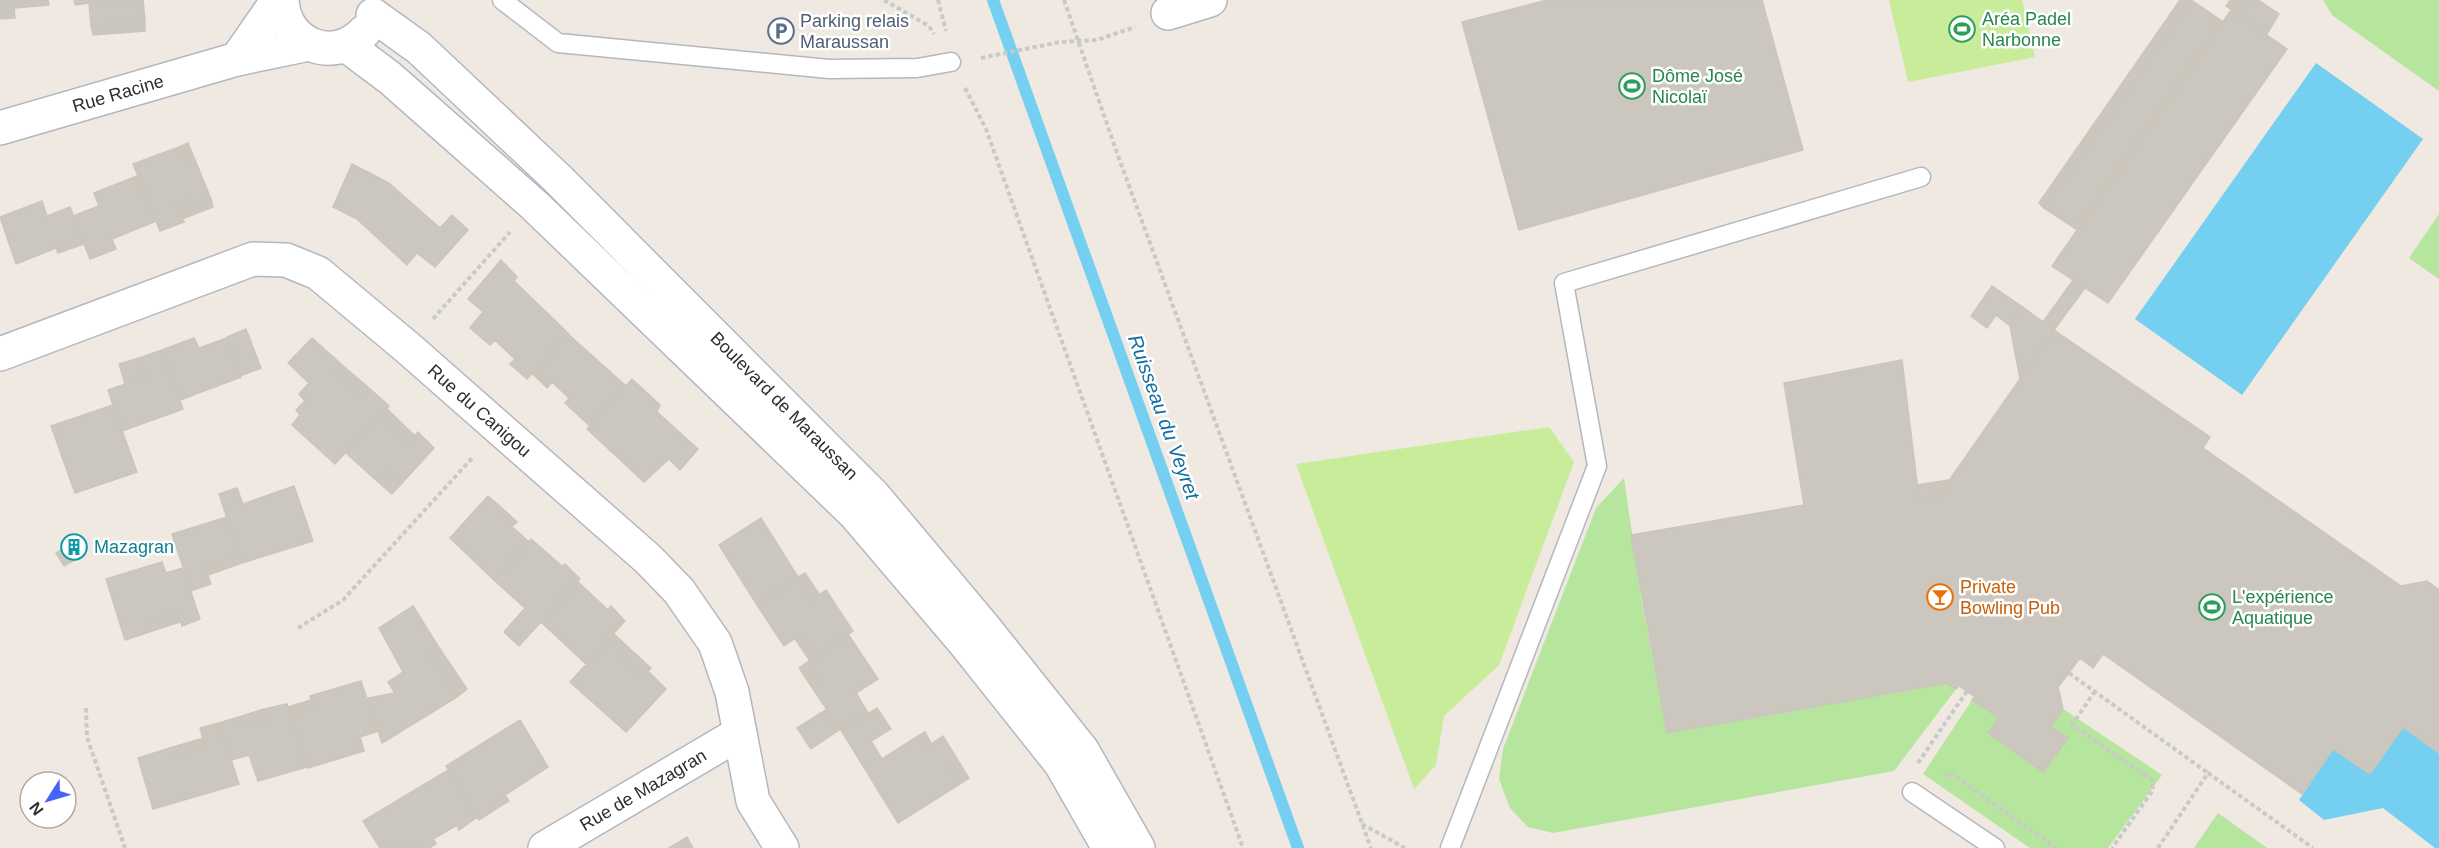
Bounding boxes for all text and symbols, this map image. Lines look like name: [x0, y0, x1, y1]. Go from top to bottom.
place label: Aréa Padel Narbonne: [1982, 9, 2071, 50]
place label: Parking relais Maraussan: [800, 11, 909, 52]
sports icon: Aréa Padel Narbonne: [1947, 14, 1977, 44]
parking icon: Parking relais Maraussan: [766, 16, 796, 46]
place label: Dôme José Nicolaï: [1652, 66, 1743, 107]
street label: Rue Racine: [70, 71, 166, 116]
sports icon: Dôme José Nicolaï: [1617, 71, 1647, 101]
street label: Boulevard de Maraussan: [706, 328, 862, 484]
water label: Ruisseau du Veyret: [1124, 332, 1205, 504]
street label: Rue du Canigou: [424, 360, 535, 461]
building icon: Mazagran: [59, 532, 89, 562]
place label: Mazagran: [94, 537, 174, 557]
place label: Private Bowling Pub: [1960, 577, 2060, 618]
bar icon: Private Bowling Pub: [1925, 582, 1955, 612]
place label: L'expérience Aquatique: [2232, 587, 2334, 628]
sports icon: L'expérience Aquatique: [2197, 592, 2227, 622]
street label: Rue de Mazagran: [576, 745, 710, 835]
north arrow: [18, 770, 78, 830]
text: N: [26, 799, 47, 818]

